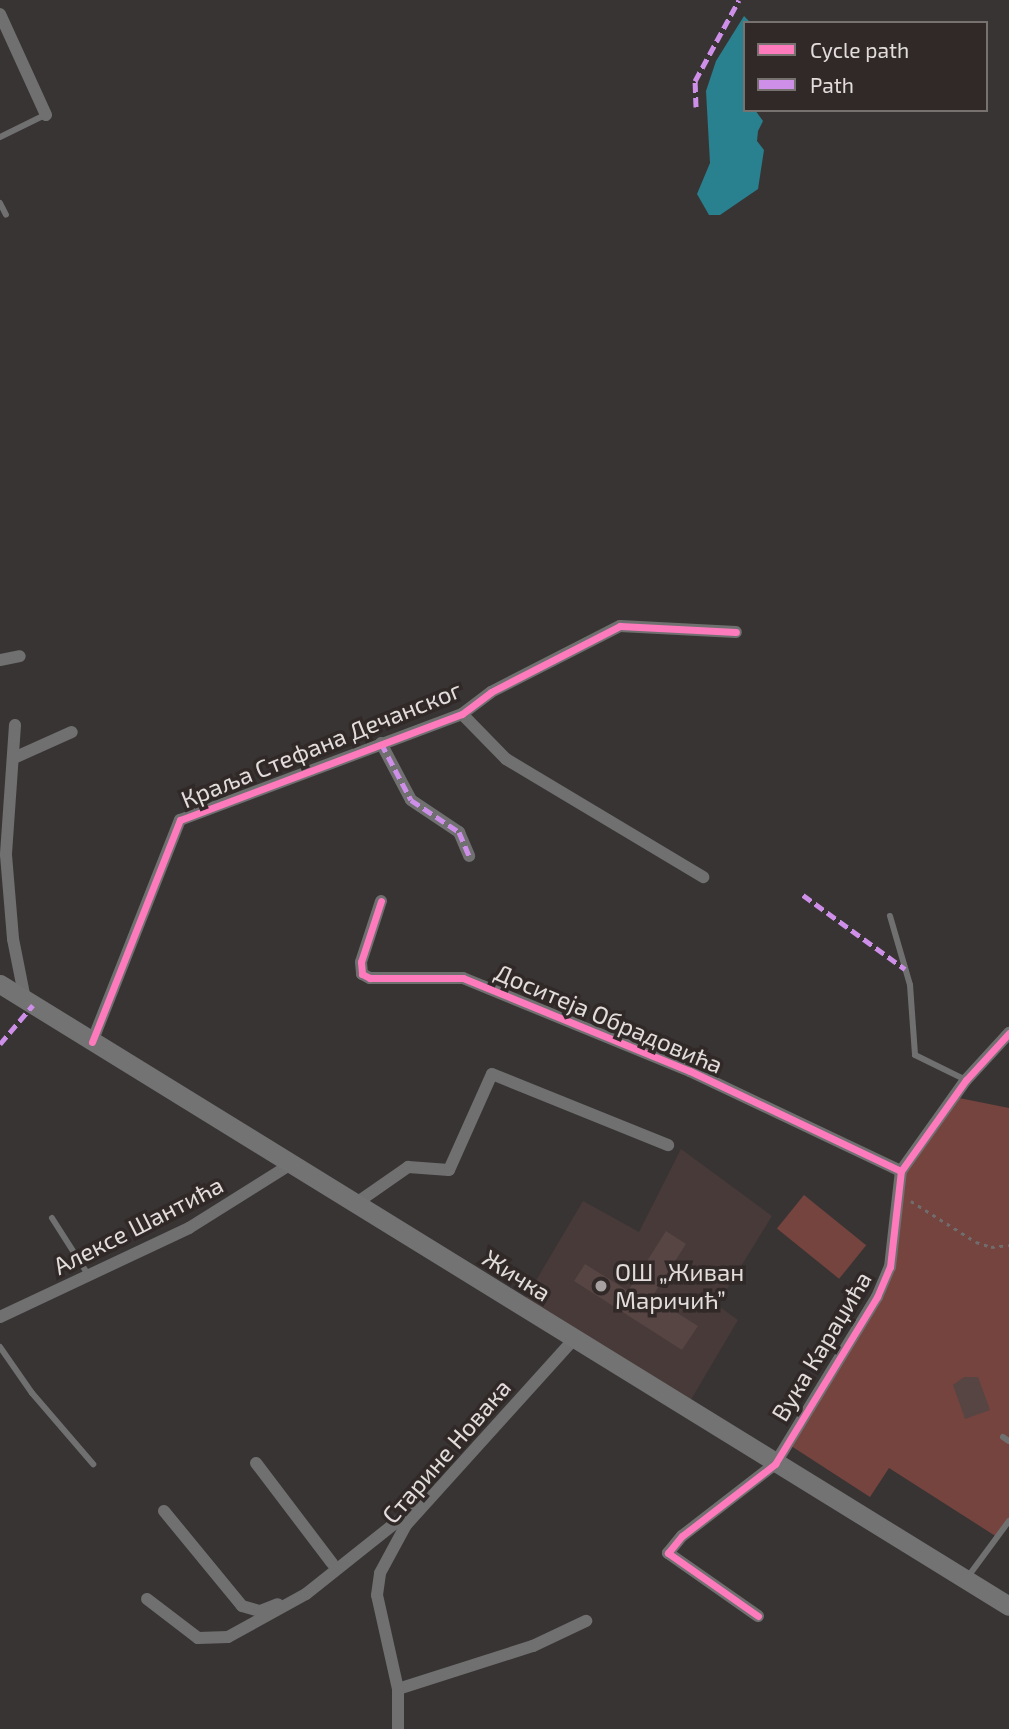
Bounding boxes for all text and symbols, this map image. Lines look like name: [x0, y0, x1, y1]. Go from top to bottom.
legend: [743, 21, 988, 112]
text: Cycle path: [810, 37, 909, 62]
text: Path: [810, 72, 854, 97]
street label: Краља Стефана Дечанског: [177, 675, 465, 813]
street label: Доситеја Обрадовића: [491, 957, 727, 1079]
street label: Алексе Шантића: [48, 1170, 228, 1280]
street label: Жичка: [478, 1243, 556, 1307]
place label: ОШ „Живан Маричић”: [615, 1258, 744, 1314]
street label: Вука Караџића: [765, 1266, 877, 1426]
marker: ОШ „Живан Маричић”: [593, 1278, 609, 1294]
street label: Старине Новака: [376, 1373, 516, 1529]

